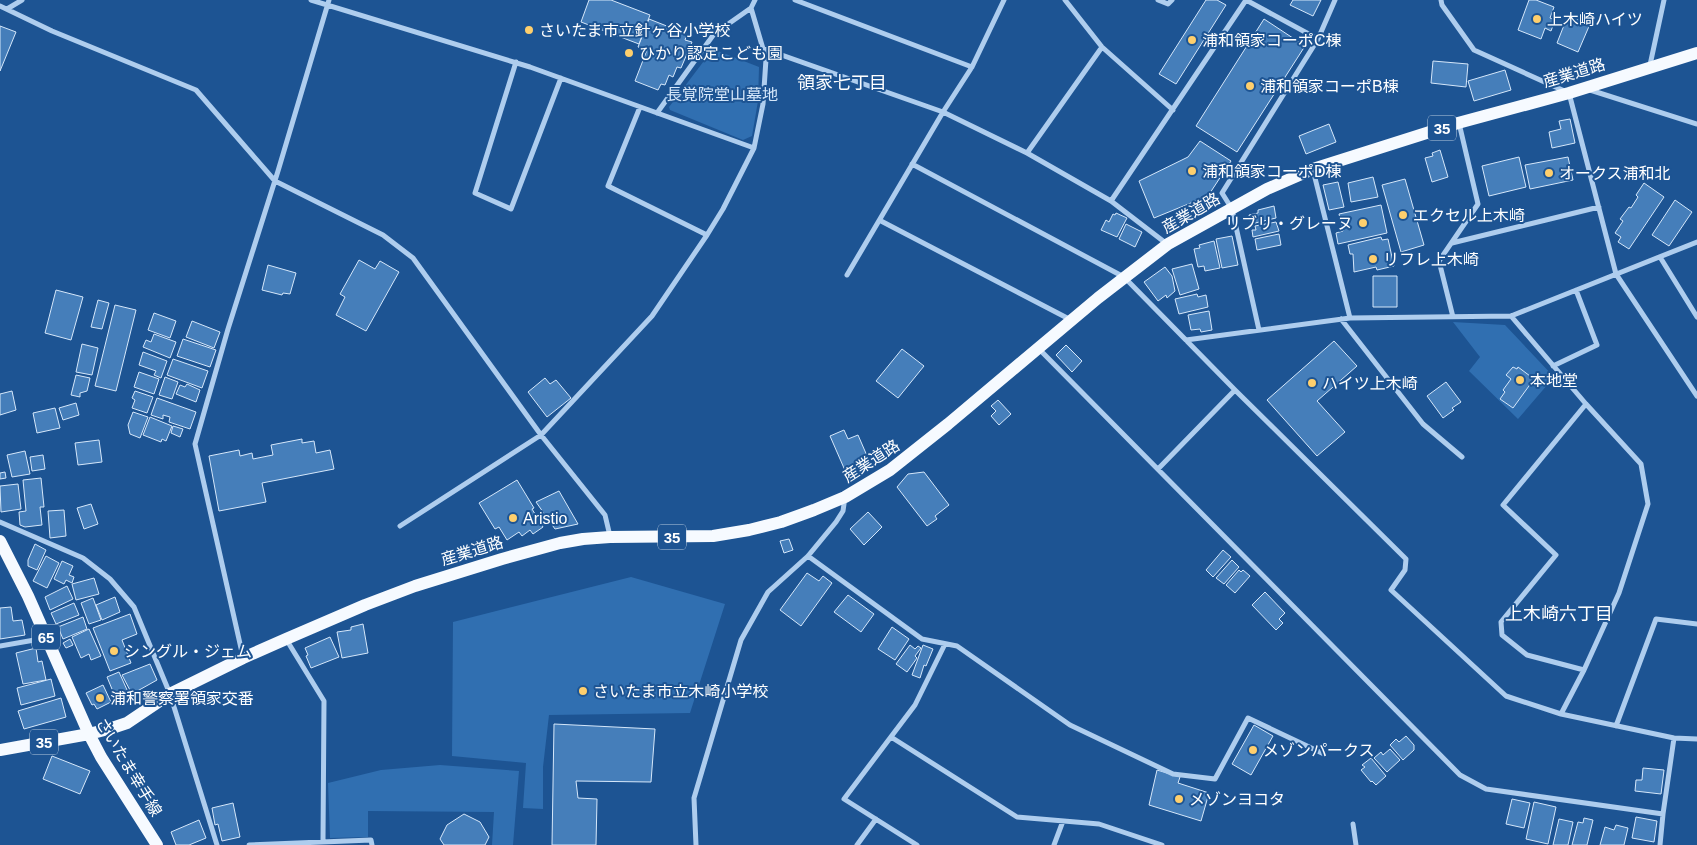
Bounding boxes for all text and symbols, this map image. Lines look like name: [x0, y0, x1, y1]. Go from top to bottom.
place label: 上木崎ハイツ: [1547, 11, 1643, 28]
marker: 上木崎ハイツ: [1531, 13, 1543, 25]
place label: さいたま市立針ヶ谷小学校: [539, 22, 731, 39]
marker: さいたま市立針ヶ谷小学校: [523, 24, 535, 36]
place label: 浦和領家コーポC棟: [1202, 32, 1342, 49]
marker: 浦和領家コーポC棟: [1186, 34, 1198, 46]
place label: ひかり認定こども園: [639, 45, 783, 62]
marker: ひかり認定こども園: [623, 47, 635, 59]
street label: 産業道路: [1541, 56, 1607, 90]
district label: 領家七丁目: [797, 73, 887, 93]
place label: 浦和領家コーポB棟: [1260, 78, 1399, 95]
marker: 浦和領家コーポB棟: [1244, 80, 1256, 92]
park label: 長覚院堂山墓地: [666, 86, 778, 103]
road number: 35: [1428, 116, 1456, 140]
place label: 浦和領家コーポD棟: [1202, 163, 1342, 180]
marker: 浦和領家コーポD棟: [1186, 165, 1198, 177]
place label: オークス浦和北: [1559, 165, 1671, 182]
marker: オークス浦和北: [1543, 167, 1555, 179]
street label: 産業道路: [1159, 190, 1223, 236]
place label: エクセル上木崎: [1413, 207, 1525, 224]
marker: エクセル上木崎: [1397, 209, 1409, 221]
place label: リブリ・グレーヌ: [1225, 215, 1353, 232]
marker: リブリ・グレーヌ: [1357, 217, 1369, 229]
place label: リフレ上木崎: [1383, 251, 1479, 268]
marker: リフレ上木崎: [1367, 253, 1379, 265]
place label: 本地堂: [1530, 372, 1578, 389]
marker: 本地堂: [1514, 374, 1526, 386]
place label: ハイツ上木崎: [1322, 375, 1418, 392]
marker: ハイツ上木崎: [1306, 377, 1318, 389]
street label: 産業道路: [840, 436, 902, 486]
place label: Aristio: [523, 510, 568, 527]
marker: Aristio: [507, 512, 519, 524]
road number: 35: [658, 524, 686, 550]
street label: 産業道路: [439, 534, 505, 568]
district label: 上木崎六丁目: [1505, 604, 1613, 624]
road number: 65: [32, 624, 60, 650]
place label: シングル・ジェム: [124, 643, 252, 660]
marker: シングル・ジェム: [108, 645, 120, 657]
place label: さいたま市立木崎小学校: [593, 683, 769, 700]
marker: さいたま市立木崎小学校: [577, 685, 589, 697]
place label: 浦和警察署領家交番: [110, 690, 254, 707]
marker: 浦和警察署領家交番: [94, 692, 106, 704]
street label: さいたま幸手線: [93, 715, 165, 819]
road number: 35: [30, 730, 58, 754]
place label: メゾンパークス: [1263, 742, 1375, 759]
marker: メゾンパークス: [1247, 744, 1259, 756]
place label: メゾンヨコタ: [1189, 791, 1285, 808]
marker: メゾンヨコタ: [1173, 793, 1185, 805]

